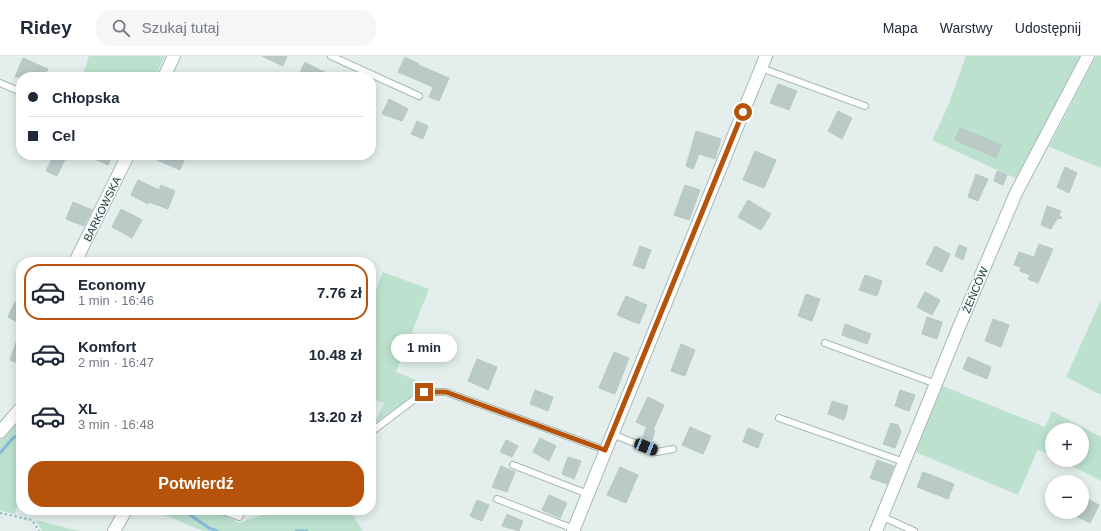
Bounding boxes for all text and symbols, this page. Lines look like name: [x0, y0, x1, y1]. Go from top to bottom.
search box: [96, 10, 376, 46]
text: Ridey: [20, 17, 72, 38]
icon: search: [110, 17, 132, 39]
text: Szukaj tutaj: [142, 19, 219, 36]
text: Mapa: [883, 20, 918, 36]
text: Warstwy: [940, 20, 993, 36]
text: Udostępnij: [1015, 20, 1081, 36]
text: Chłopska: [52, 89, 120, 106]
route start: [734, 103, 752, 121]
text: Cel: [52, 127, 75, 144]
street label: BARKOWSKA: [81, 174, 123, 243]
street label: ŻEŃCÓW: [960, 265, 990, 315]
icon: car: [30, 274, 66, 310]
text: Economy: [78, 276, 146, 293]
text: 7.76 zł: [317, 284, 362, 301]
text: 1 min · 16:46: [78, 293, 154, 308]
callout: 1 min: [391, 334, 457, 362]
icon: car: [30, 336, 66, 372]
text: Komfort: [78, 338, 136, 355]
text: 1 min: [407, 340, 441, 355]
text: 10.48 zł: [309, 346, 362, 363]
text: 2 min · 16:47: [78, 355, 154, 370]
route end: [415, 383, 433, 401]
icon: car: [30, 398, 66, 434]
text: XL: [78, 400, 97, 417]
text: 13.20 zł: [309, 408, 362, 425]
text: 3 min · 16:48: [78, 417, 154, 432]
map controls: [1045, 423, 1089, 519]
button: +: [1045, 423, 1089, 467]
car: [633, 437, 659, 457]
button: Potwierdź: [28, 461, 364, 507]
button: −: [1045, 475, 1089, 519]

